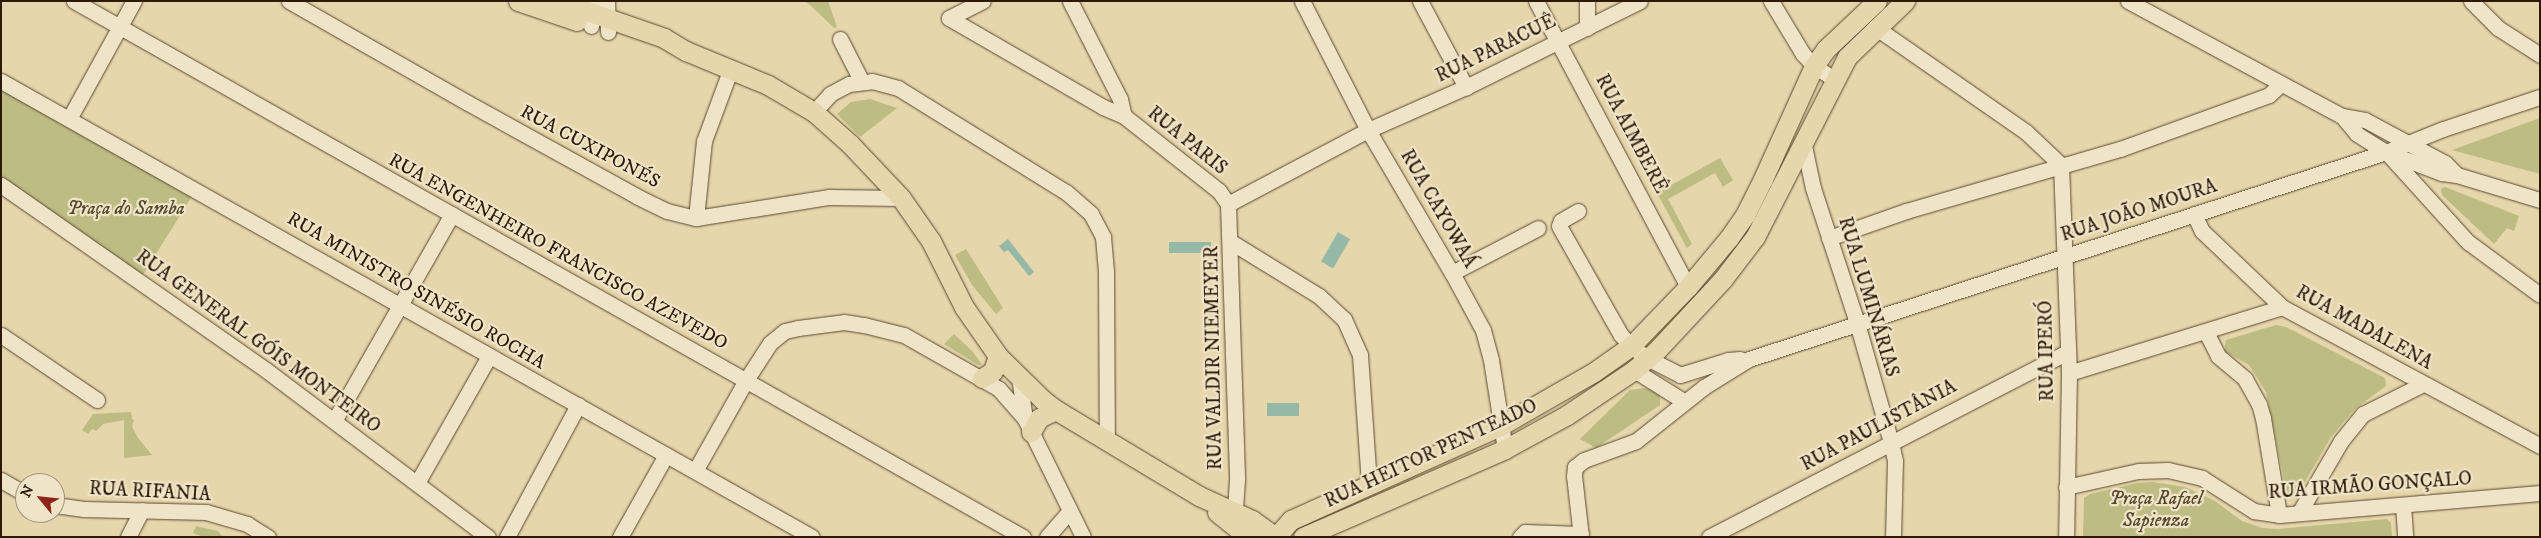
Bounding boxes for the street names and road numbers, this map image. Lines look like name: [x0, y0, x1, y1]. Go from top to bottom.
street label: RUA PARACUÊ: [1432, 10, 1560, 88]
street label: RUA AIMBERÊ: [1590, 71, 1672, 197]
street label: RUA CUXIPONÉS: [516, 101, 664, 193]
street label: RUA PARIS: [1143, 102, 1231, 180]
street label: RUA CAYOWAÁ: [1395, 146, 1481, 272]
street label: RUA ENGENHEIRO FRANCISCO AZEVEDO: [384, 149, 732, 355]
street label: RUA JOÃO MOURA: [2058, 175, 2220, 247]
street label: RUA MINISTRO SINÉSIO ROCHA: [283, 208, 549, 374]
street label: RUA LUMINÁRIAS: [1833, 214, 1903, 380]
street label: RUA GENERAL GÓIS MONTEIRO: [131, 245, 385, 439]
street label: RUA VALDIR NIEMEYER: [1201, 246, 1227, 470]
street label: RUA MADALENA: [2292, 281, 2436, 375]
street label: RUA IPERÓ: [2035, 300, 2059, 402]
street label: RUA PAULISTÂNIA: [1797, 375, 1961, 477]
street label: RUA HEITOR PENTEADO: [1321, 395, 1541, 513]
street label: RUA IRMÃO GONÇALO: [2268, 468, 2472, 504]
street label: RUA RIFANIA: [89, 477, 211, 507]

